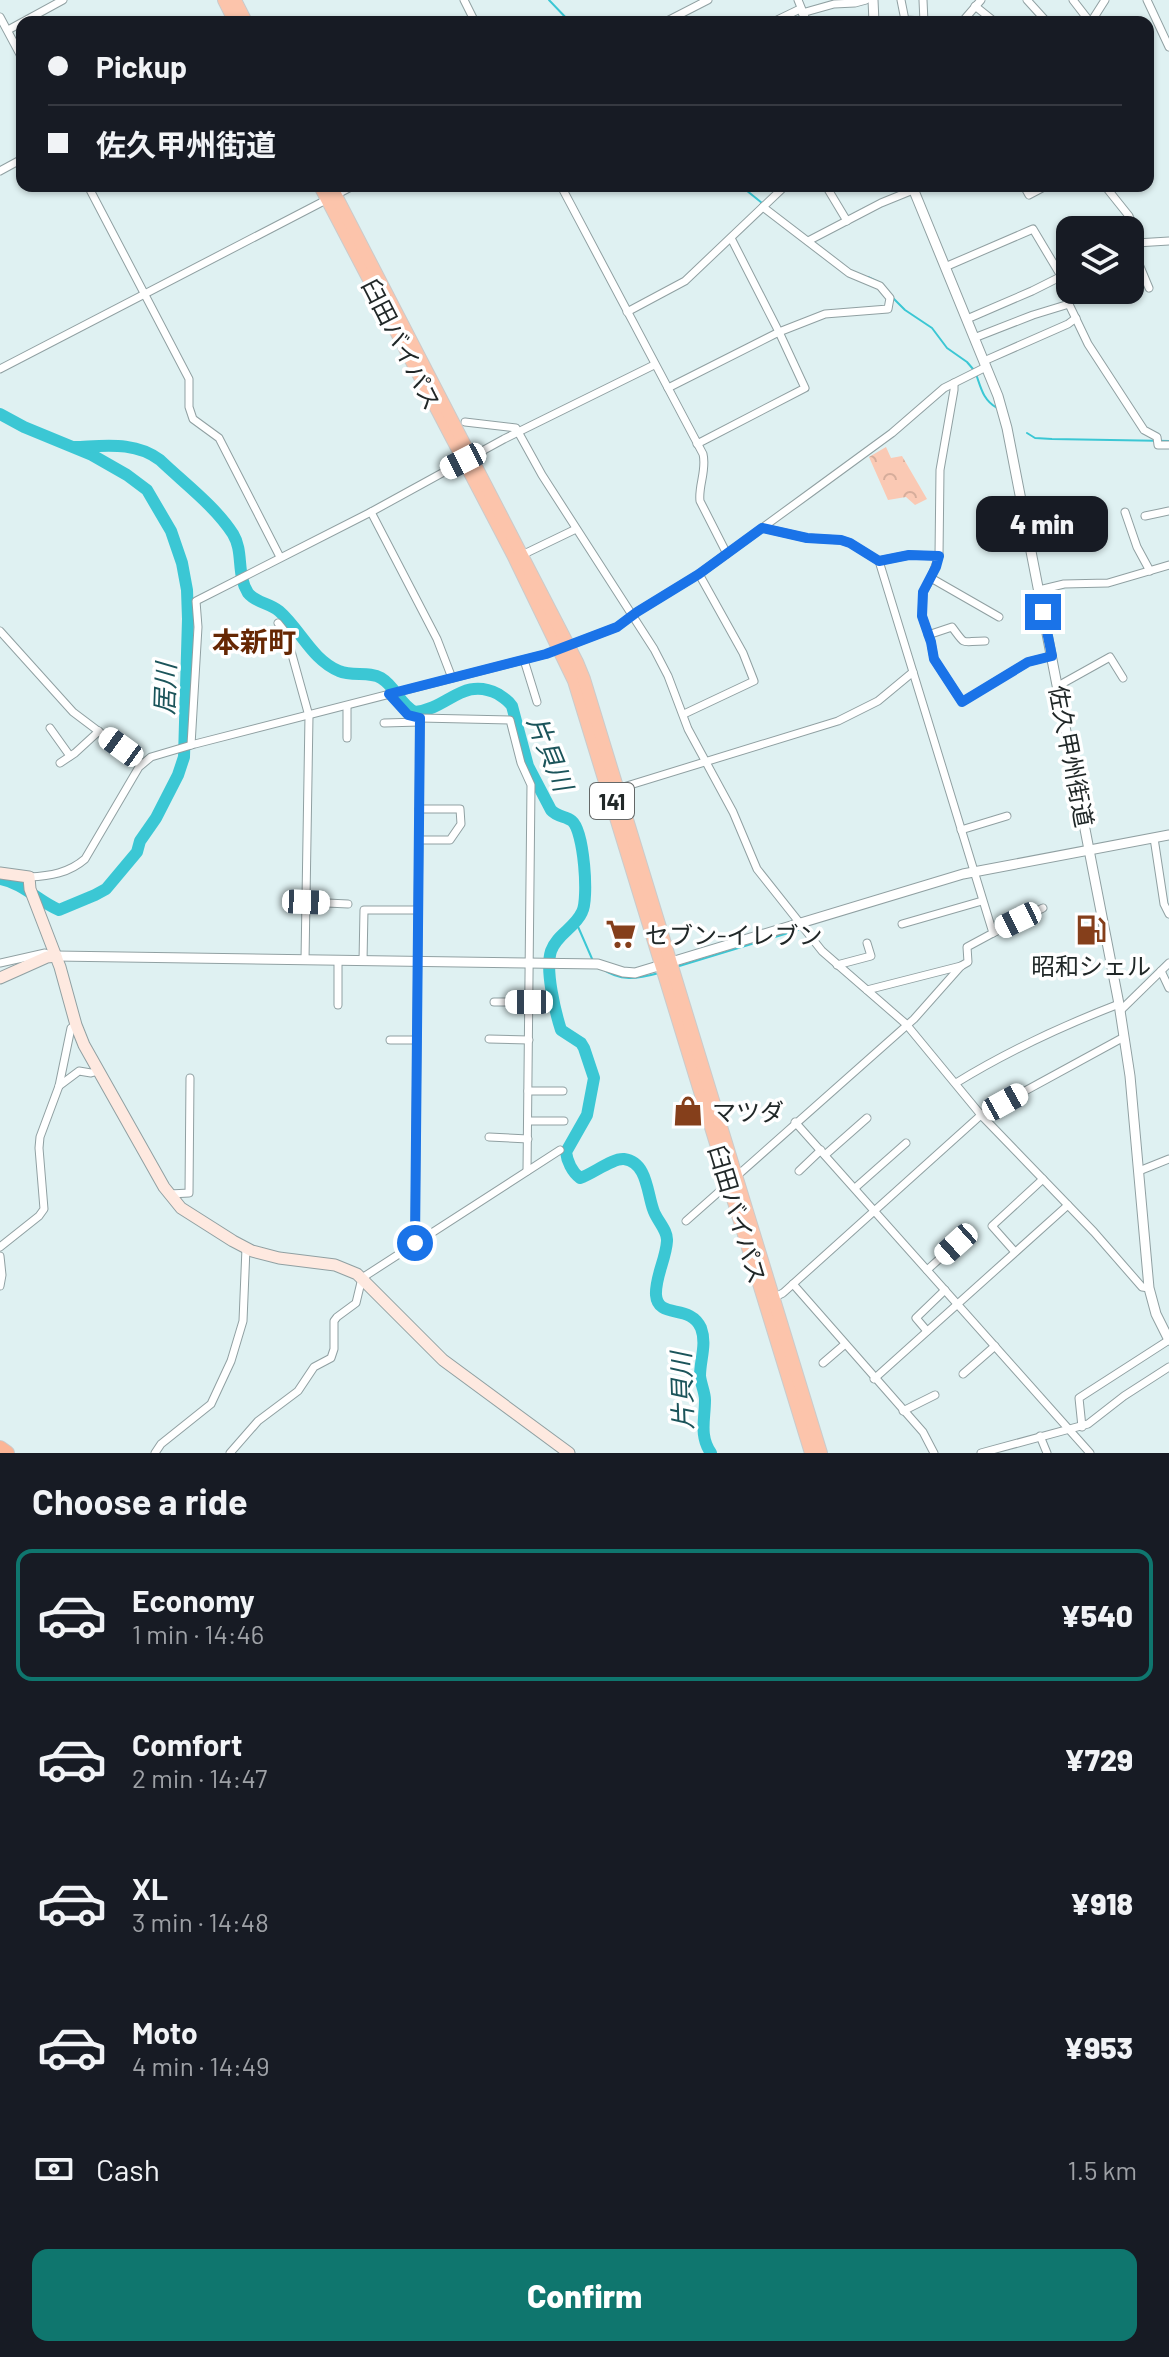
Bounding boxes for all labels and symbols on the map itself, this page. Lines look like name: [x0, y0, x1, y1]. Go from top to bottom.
street label: 臼田バイパス: [356, 273, 448, 415]
car: [436, 439, 490, 483]
callout: 4 min: [977, 496, 1109, 552]
route end: [1025, 594, 1061, 630]
district label: 本新町: [212, 624, 296, 658]
water label: 居川: [148, 659, 181, 716]
street label: 佐久甲州街道: [1044, 683, 1100, 829]
water label: 片貝川: [522, 711, 581, 798]
car: [95, 723, 147, 771]
road number: 141: [590, 783, 634, 819]
car: [282, 889, 330, 915]
car: [991, 899, 1045, 941]
fuel station icon: 昭和シェル: [1074, 913, 1108, 947]
supermarket icon: セブン-イレブン: [604, 917, 638, 951]
place label: セブン-イレブン: [645, 920, 822, 949]
place label: 昭和シェル: [1031, 951, 1151, 980]
car: [505, 990, 553, 1014]
car: [978, 1080, 1032, 1124]
shop icon: マツダ: [671, 1094, 705, 1128]
place label: マツダ: [712, 1097, 784, 1126]
street label: 臼田バイパス: [703, 1141, 773, 1287]
car: [930, 1219, 982, 1269]
route start: [397, 1225, 433, 1261]
water label: 片貝川: [664, 1348, 698, 1431]

